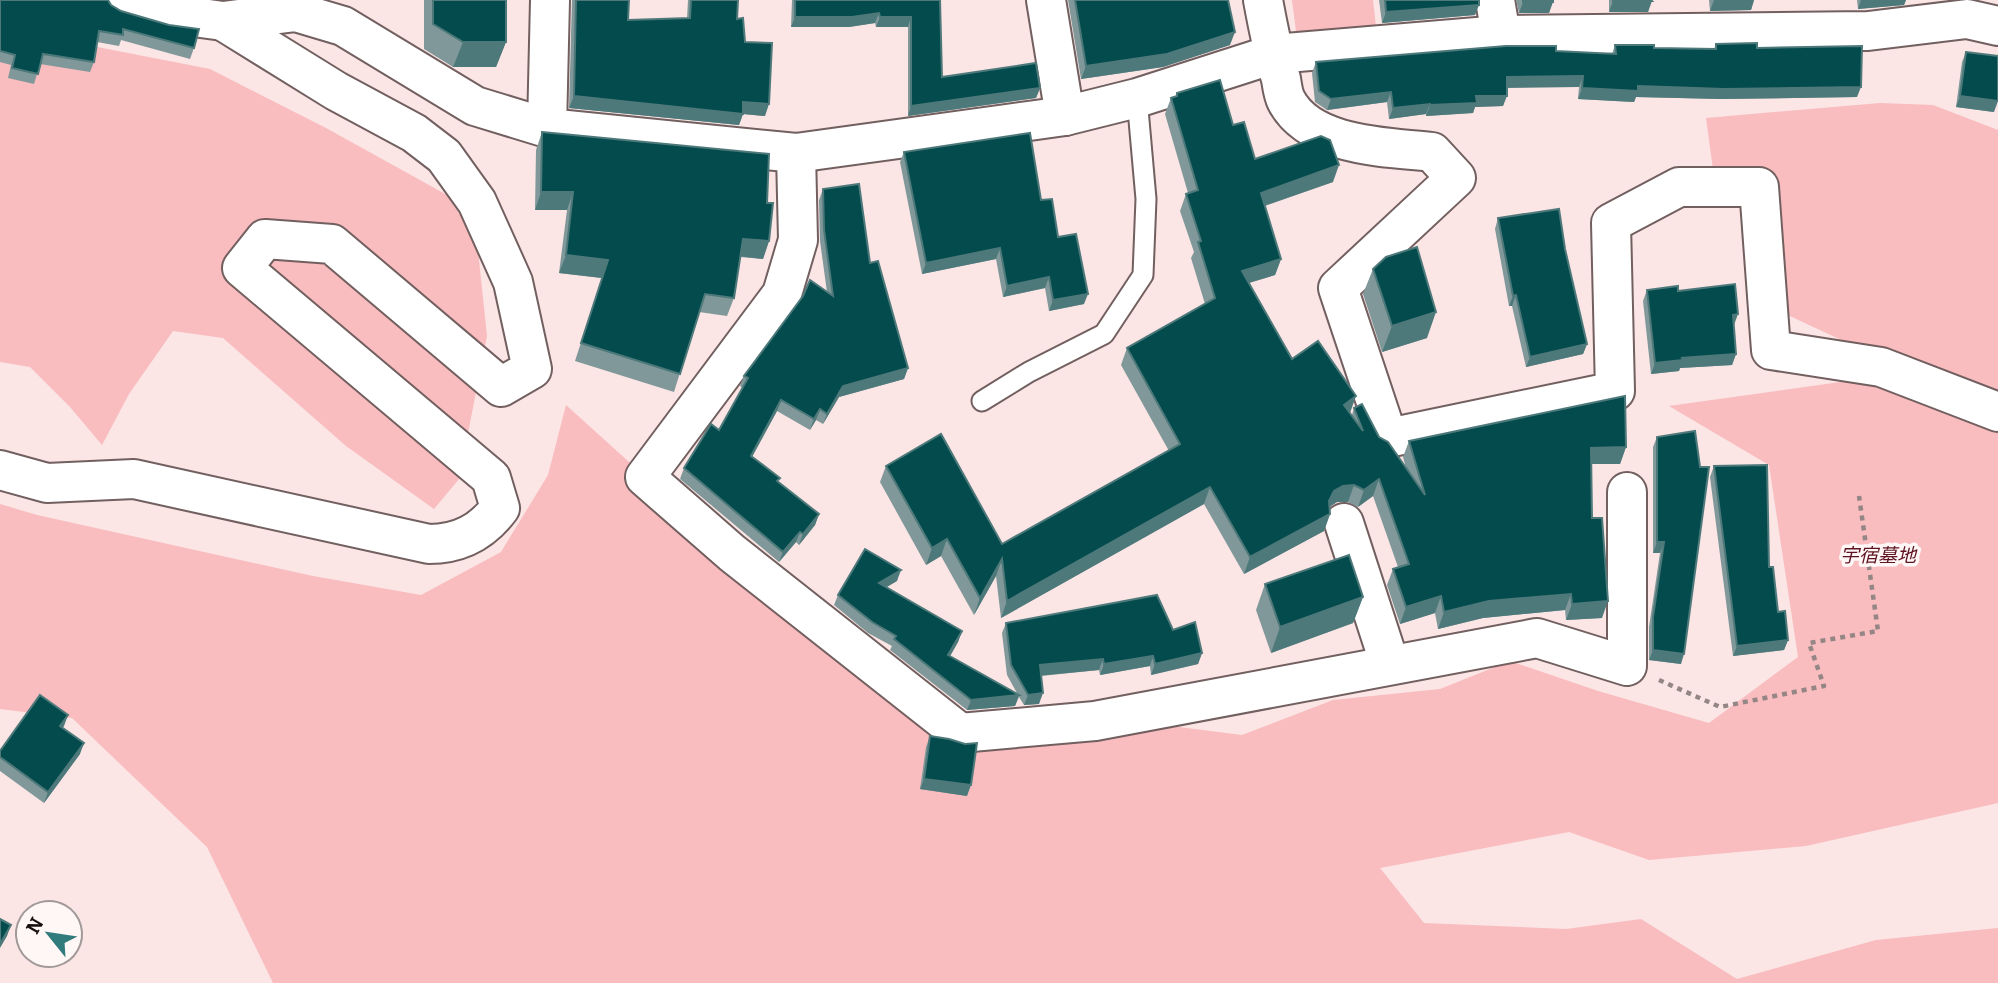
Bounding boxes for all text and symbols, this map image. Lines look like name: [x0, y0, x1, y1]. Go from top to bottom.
park label: 宇宿墓地: [1840, 544, 1918, 567]
north arrow: [14, 899, 84, 969]
text: N: [21, 913, 49, 938]

